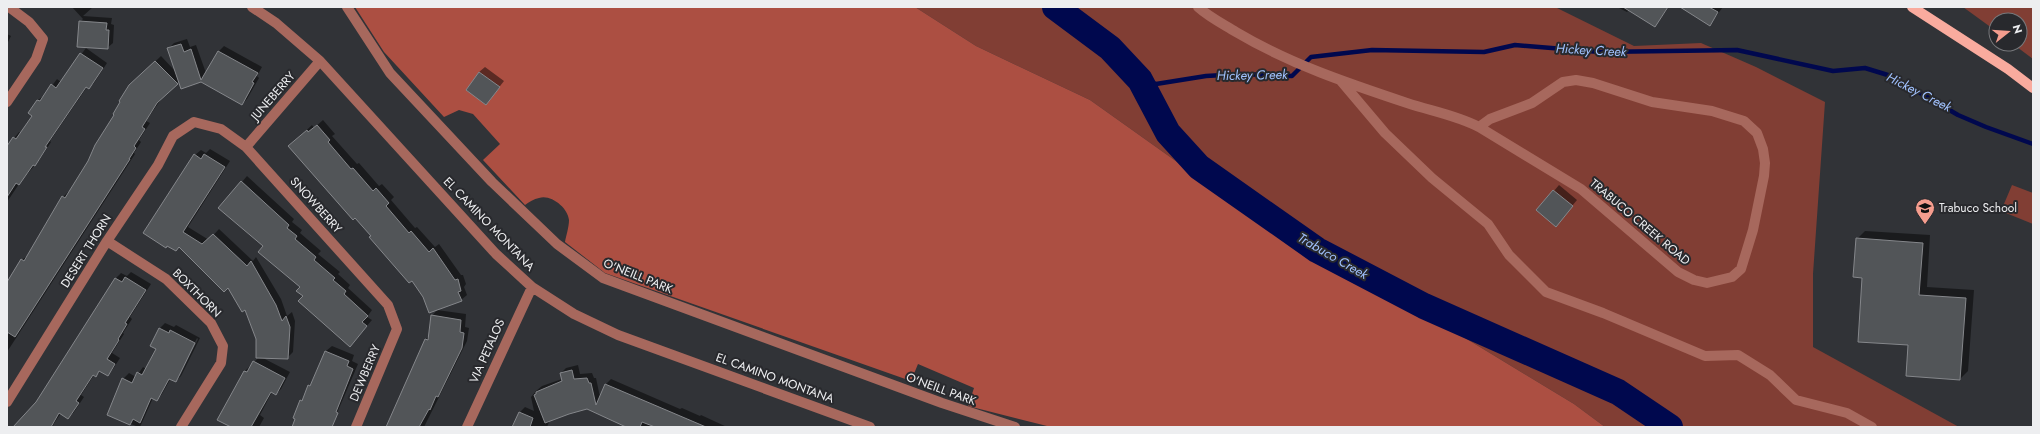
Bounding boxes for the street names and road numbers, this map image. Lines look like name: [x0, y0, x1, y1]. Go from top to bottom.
street label: JUNEBERRY: [245, 67, 300, 126]
street label: SNOWBERRY: [286, 173, 346, 237]
street label: EL CAMINO MONTANA: [439, 173, 539, 275]
street label: TRABUCO CREEK ROAD: [1586, 175, 1694, 269]
street label: DESERT THORN: [56, 211, 116, 291]
street label: O'NEILL PARK: [601, 254, 676, 298]
street label: BOXTHORN: [169, 265, 225, 321]
street label: VIA PETALOS: [465, 315, 509, 386]
street label: DEWBERRY: [345, 342, 385, 404]
street label: EL CAMINO MONTANA: [713, 348, 837, 408]
street label: O'NEILL PARK: [903, 368, 979, 410]

